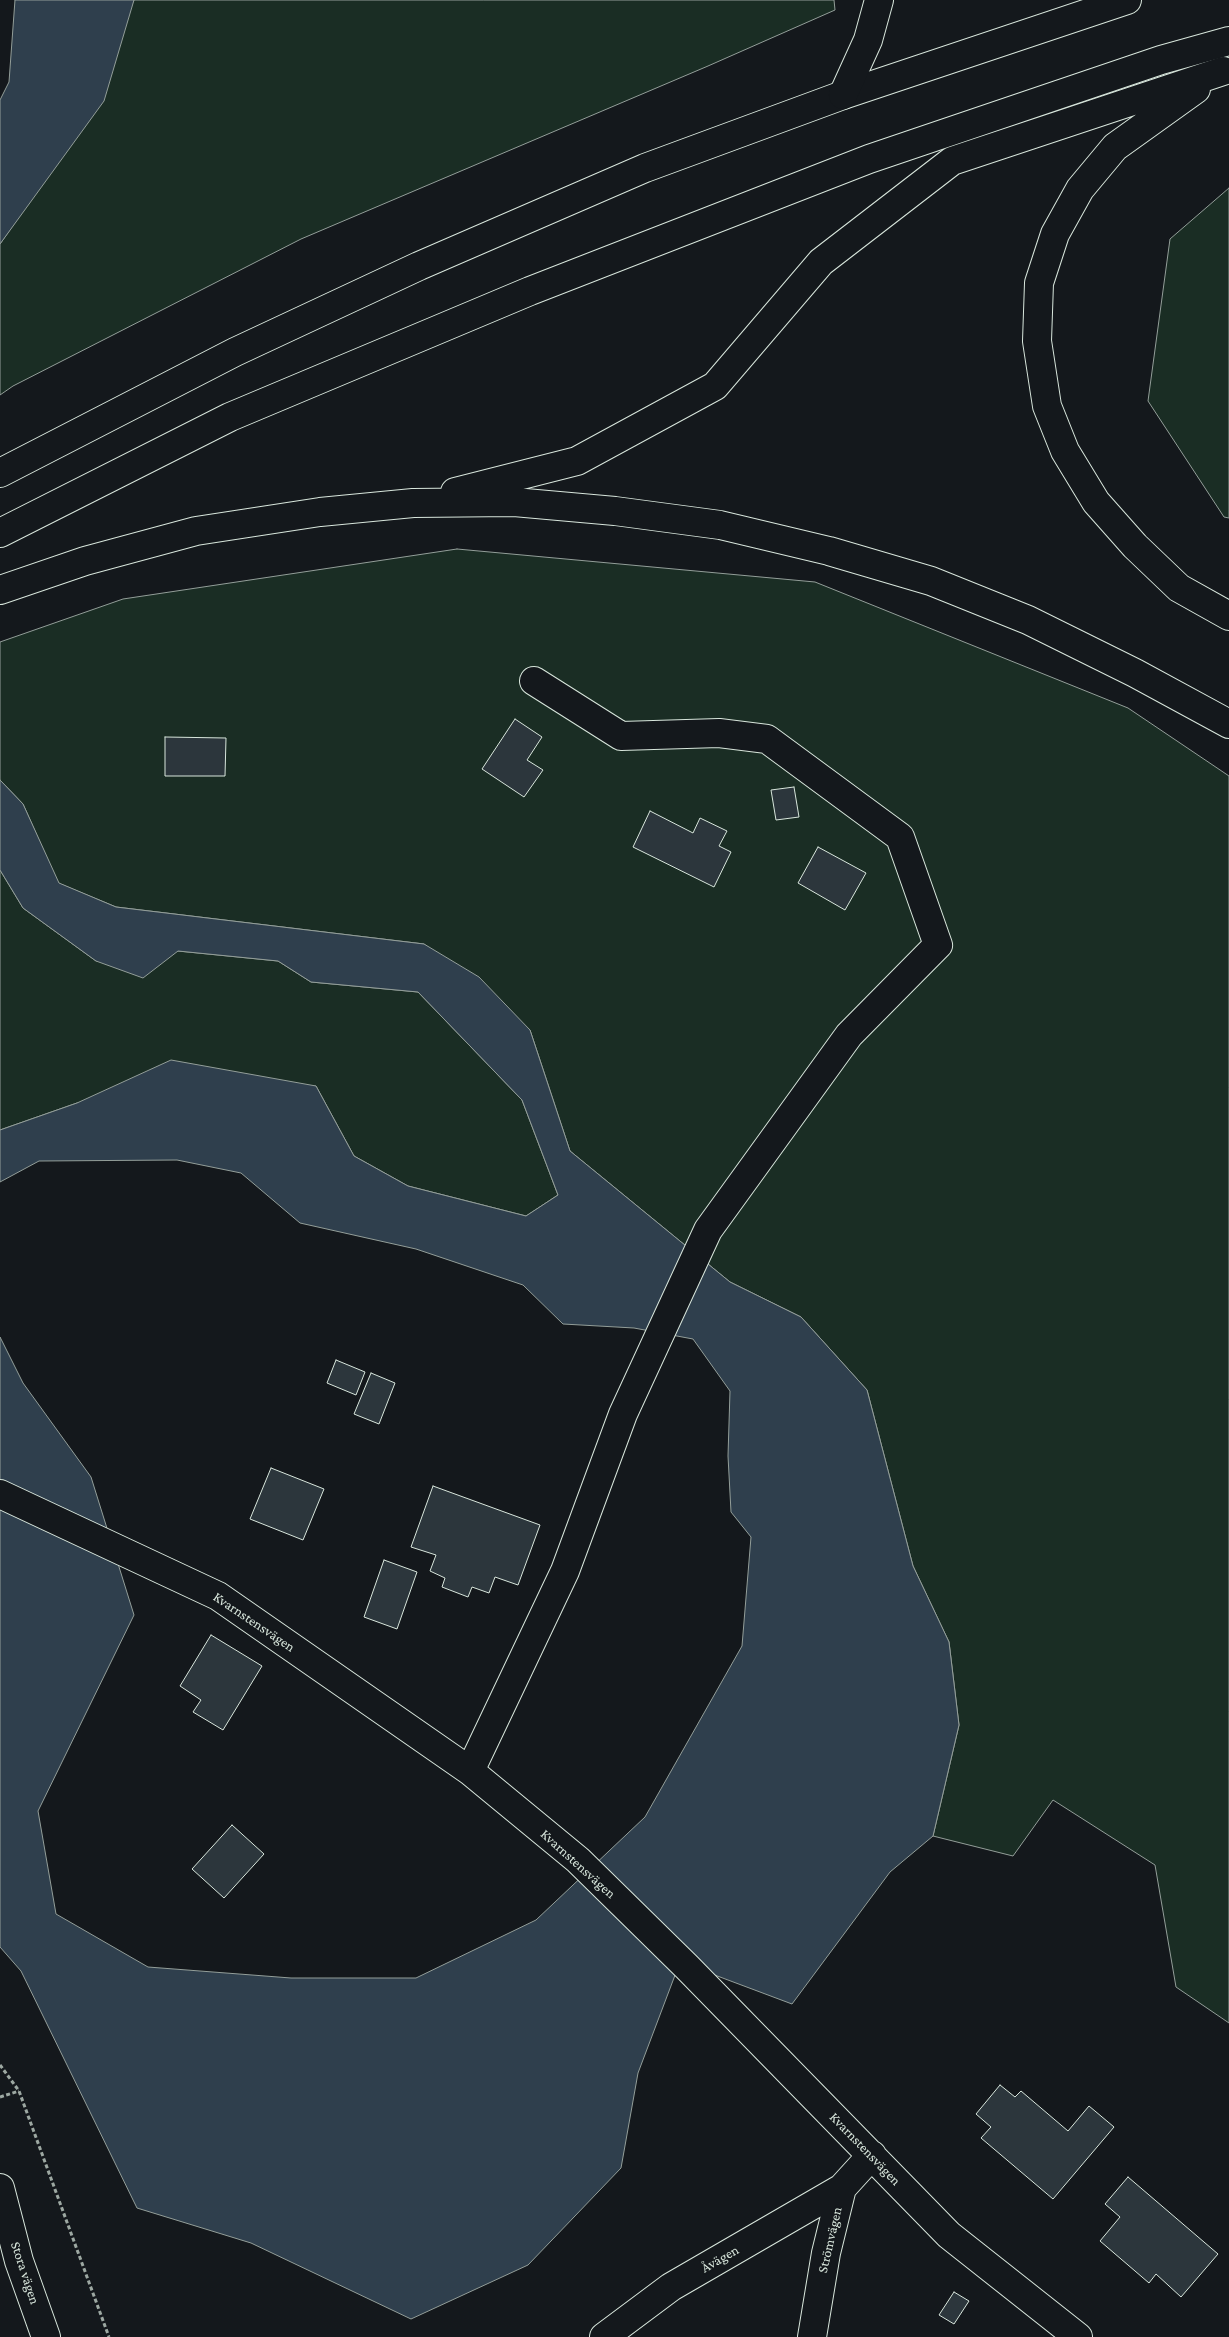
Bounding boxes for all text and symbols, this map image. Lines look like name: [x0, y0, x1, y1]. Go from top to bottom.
street label: Kvarnstensvägen: [210, 1588, 298, 1656]
street label: Kvarnstensvägen: [537, 1826, 619, 1902]
street label: Kvarnstensvägen: [826, 2109, 904, 2189]
street label: Strömvägen: [814, 2205, 846, 2275]
street label: Stora vägen: [7, 2239, 43, 2307]
street label: Åvägen: [698, 2242, 742, 2276]

